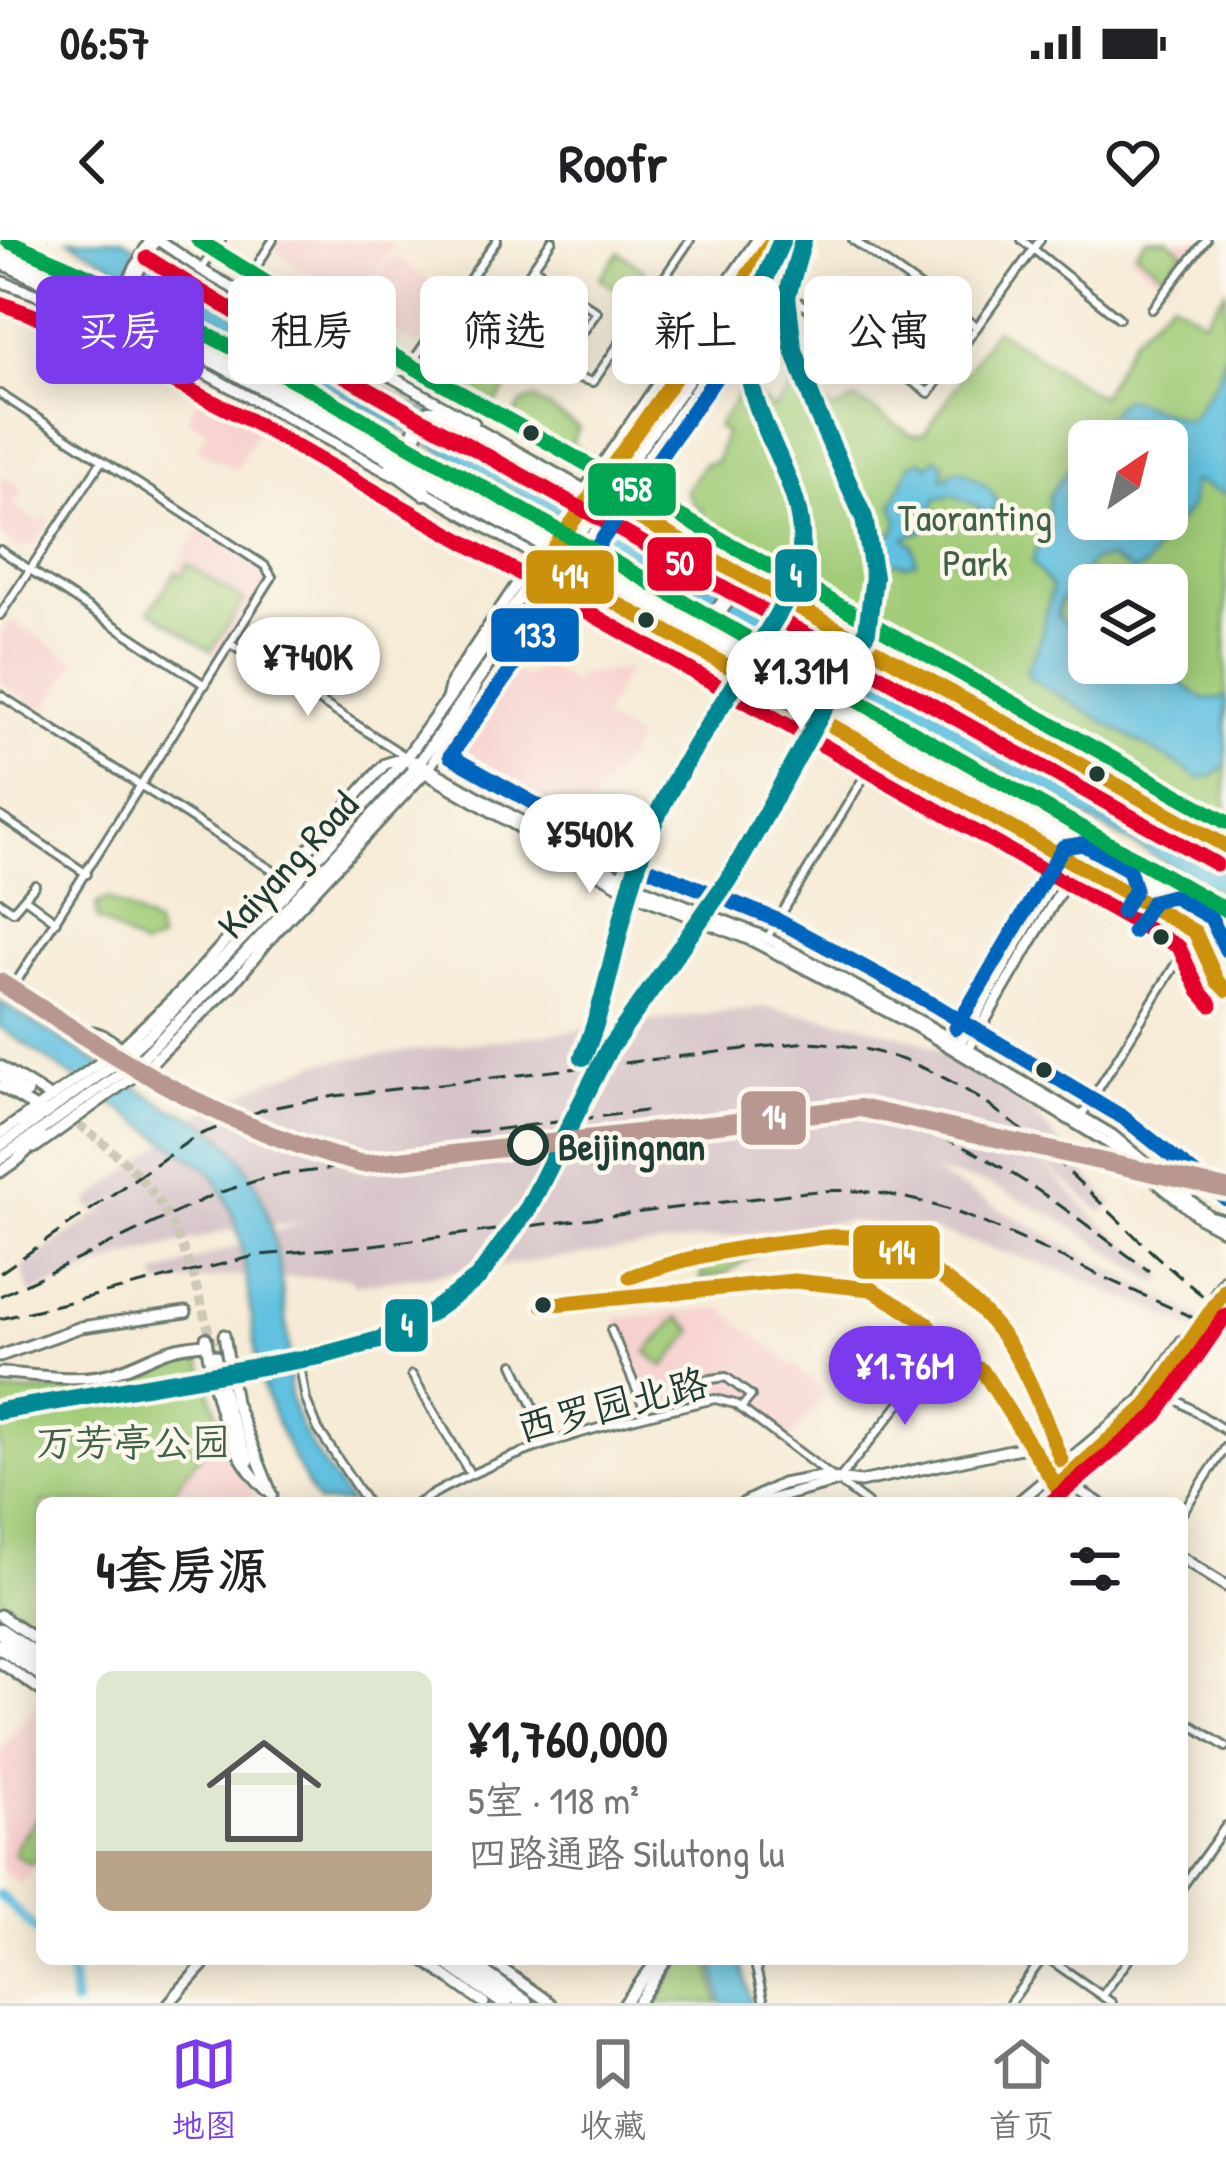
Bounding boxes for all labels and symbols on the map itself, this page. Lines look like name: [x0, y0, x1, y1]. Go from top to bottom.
north arrow: [1068, 420, 1188, 540]
unlabelled marker: [520, 422, 542, 444]
line badge: 958: [586, 461, 678, 518]
text: 958: [612, 467, 652, 511]
park label: Taoranting Park: [898, 490, 1052, 588]
line badge: 50: [645, 535, 714, 593]
text: 50: [666, 541, 695, 585]
line badge: 4: [773, 547, 819, 604]
line badge: 414: [524, 548, 616, 606]
text: 4: [790, 553, 802, 597]
text: 414: [552, 554, 588, 598]
line badge: 133: [489, 606, 581, 664]
unlabelled marker: [635, 609, 657, 631]
text: 133: [514, 613, 556, 657]
pin: ¥740K: [224, 617, 392, 719]
pin: ¥1.31M: [703, 631, 899, 733]
unlabelled marker: [1086, 763, 1108, 785]
street label: Kaiyang Road: [205, 779, 369, 949]
pin: ¥540K: [506, 794, 674, 896]
unlabelled marker: [1150, 926, 1172, 948]
unlabelled marker: [1033, 1059, 1055, 1081]
line badge: 14: [739, 1089, 808, 1147]
text: 14: [762, 1095, 786, 1139]
place label: Beijingnan: [558, 1119, 705, 1173]
marker: Beijingnan: [509, 1126, 547, 1164]
line badge: 414: [851, 1223, 942, 1281]
text: 414: [879, 1230, 915, 1274]
unlabelled marker: [532, 1294, 554, 1316]
line badge: 4: [383, 1297, 430, 1354]
text: 4: [401, 1303, 413, 1347]
pin: ¥1.76M: [807, 1326, 1003, 1428]
street label: 西罗园北路: [511, 1355, 713, 1453]
park label: 万芳亭公园: [35, 1415, 231, 1468]

